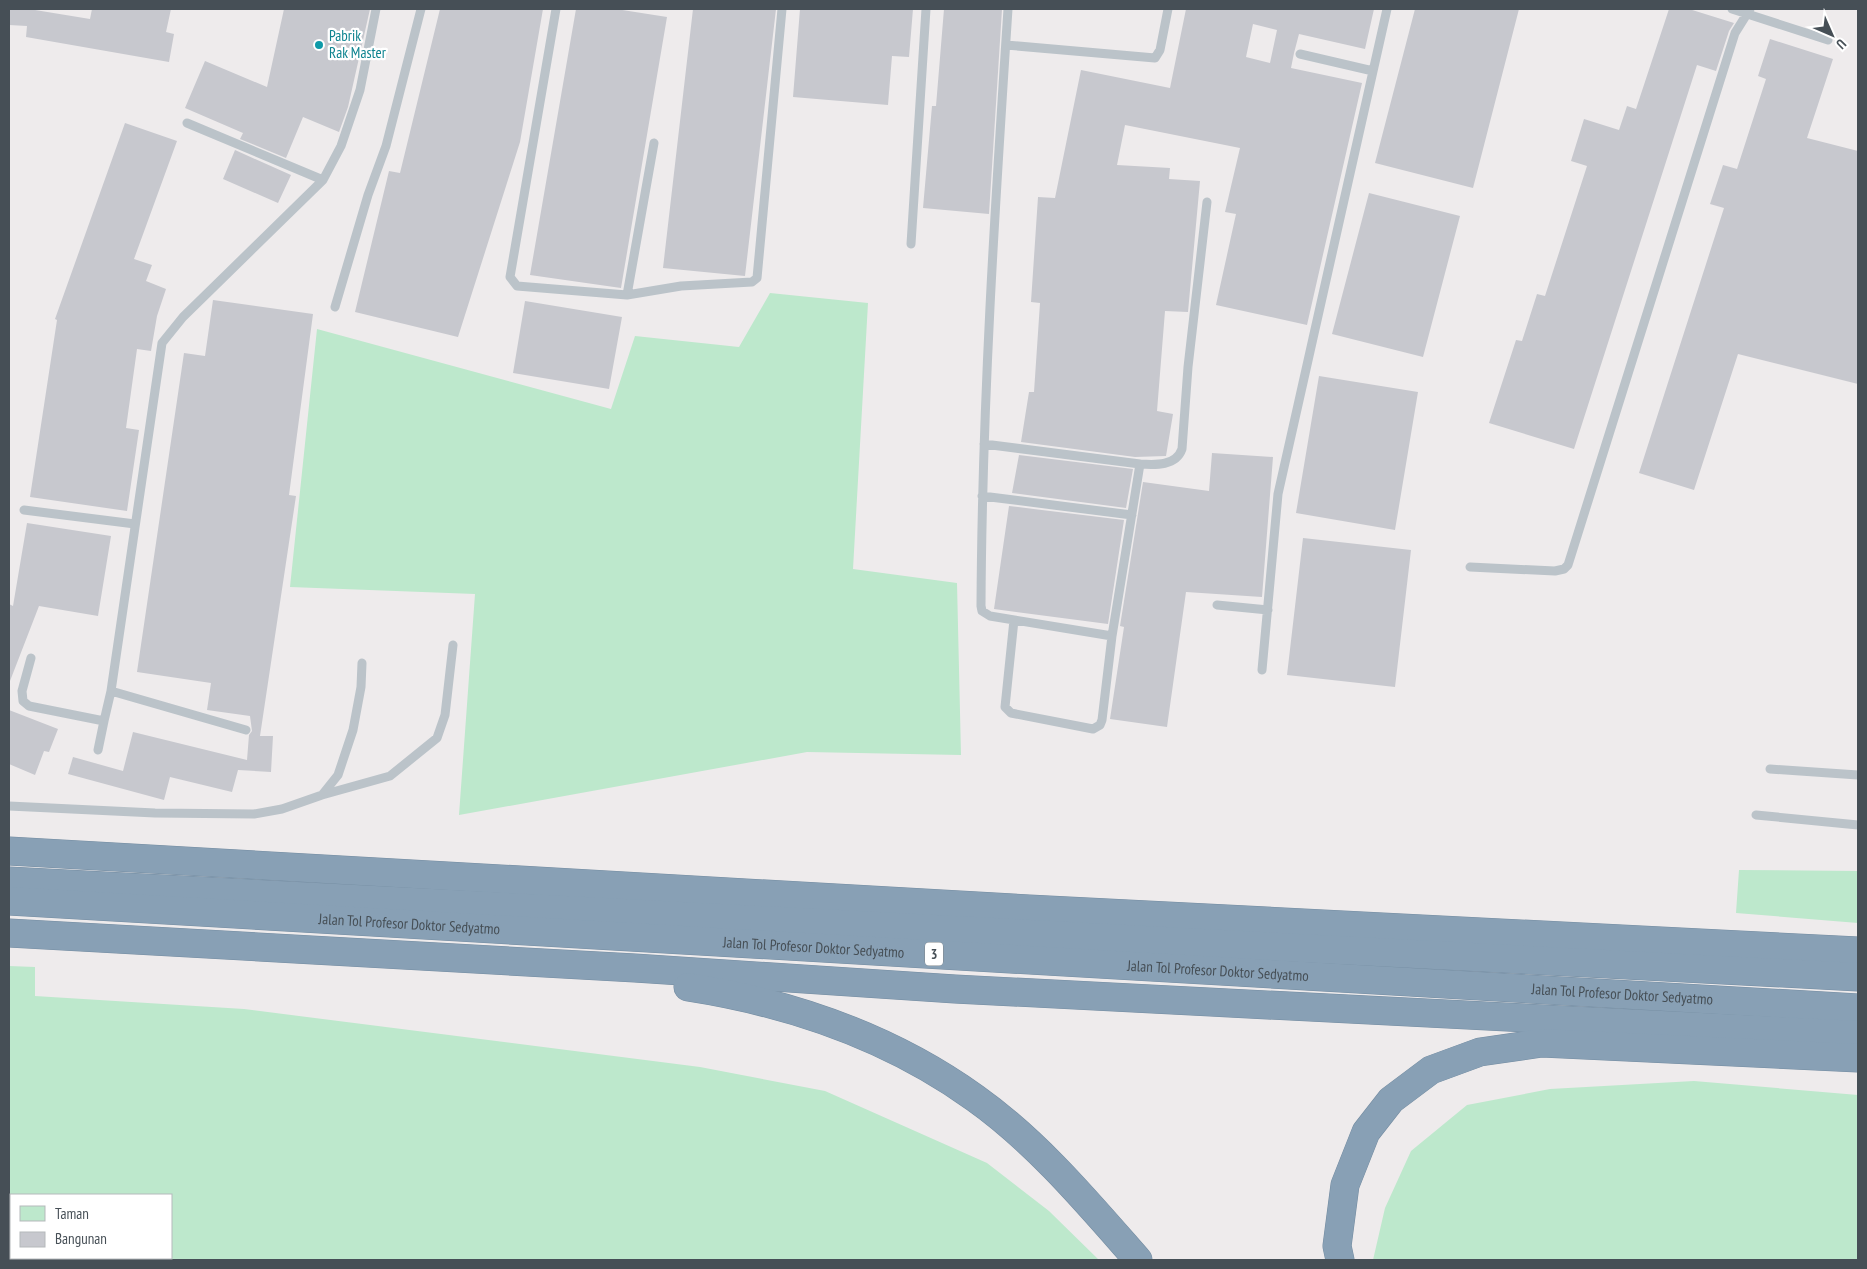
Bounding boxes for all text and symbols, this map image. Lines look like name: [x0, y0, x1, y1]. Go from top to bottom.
north arrow: [1807, 10, 1857, 60]
place label: Pabrik Rak Master: [329, 26, 387, 62]
text: U: [1832, 35, 1850, 53]
marker: Pabrik Rak Master: [313, 39, 325, 51]
street label: Jalan Tol Profesor Doktor Sedyatmo: [317, 909, 501, 938]
street label: Jalan Tol Profesor Doktor Sedyatmo: [721, 932, 905, 962]
road number: 3: [925, 942, 943, 966]
street label: Jalan Tol Profesor Doktor Sedyatmo: [1126, 956, 1309, 985]
street label: Jalan Tol Profesor Doktor Sedyatmo: [1530, 979, 1714, 1009]
legend: [10, 1194, 172, 1259]
text: Taman: [55, 1204, 89, 1223]
text: Bangunan: [55, 1229, 107, 1248]

